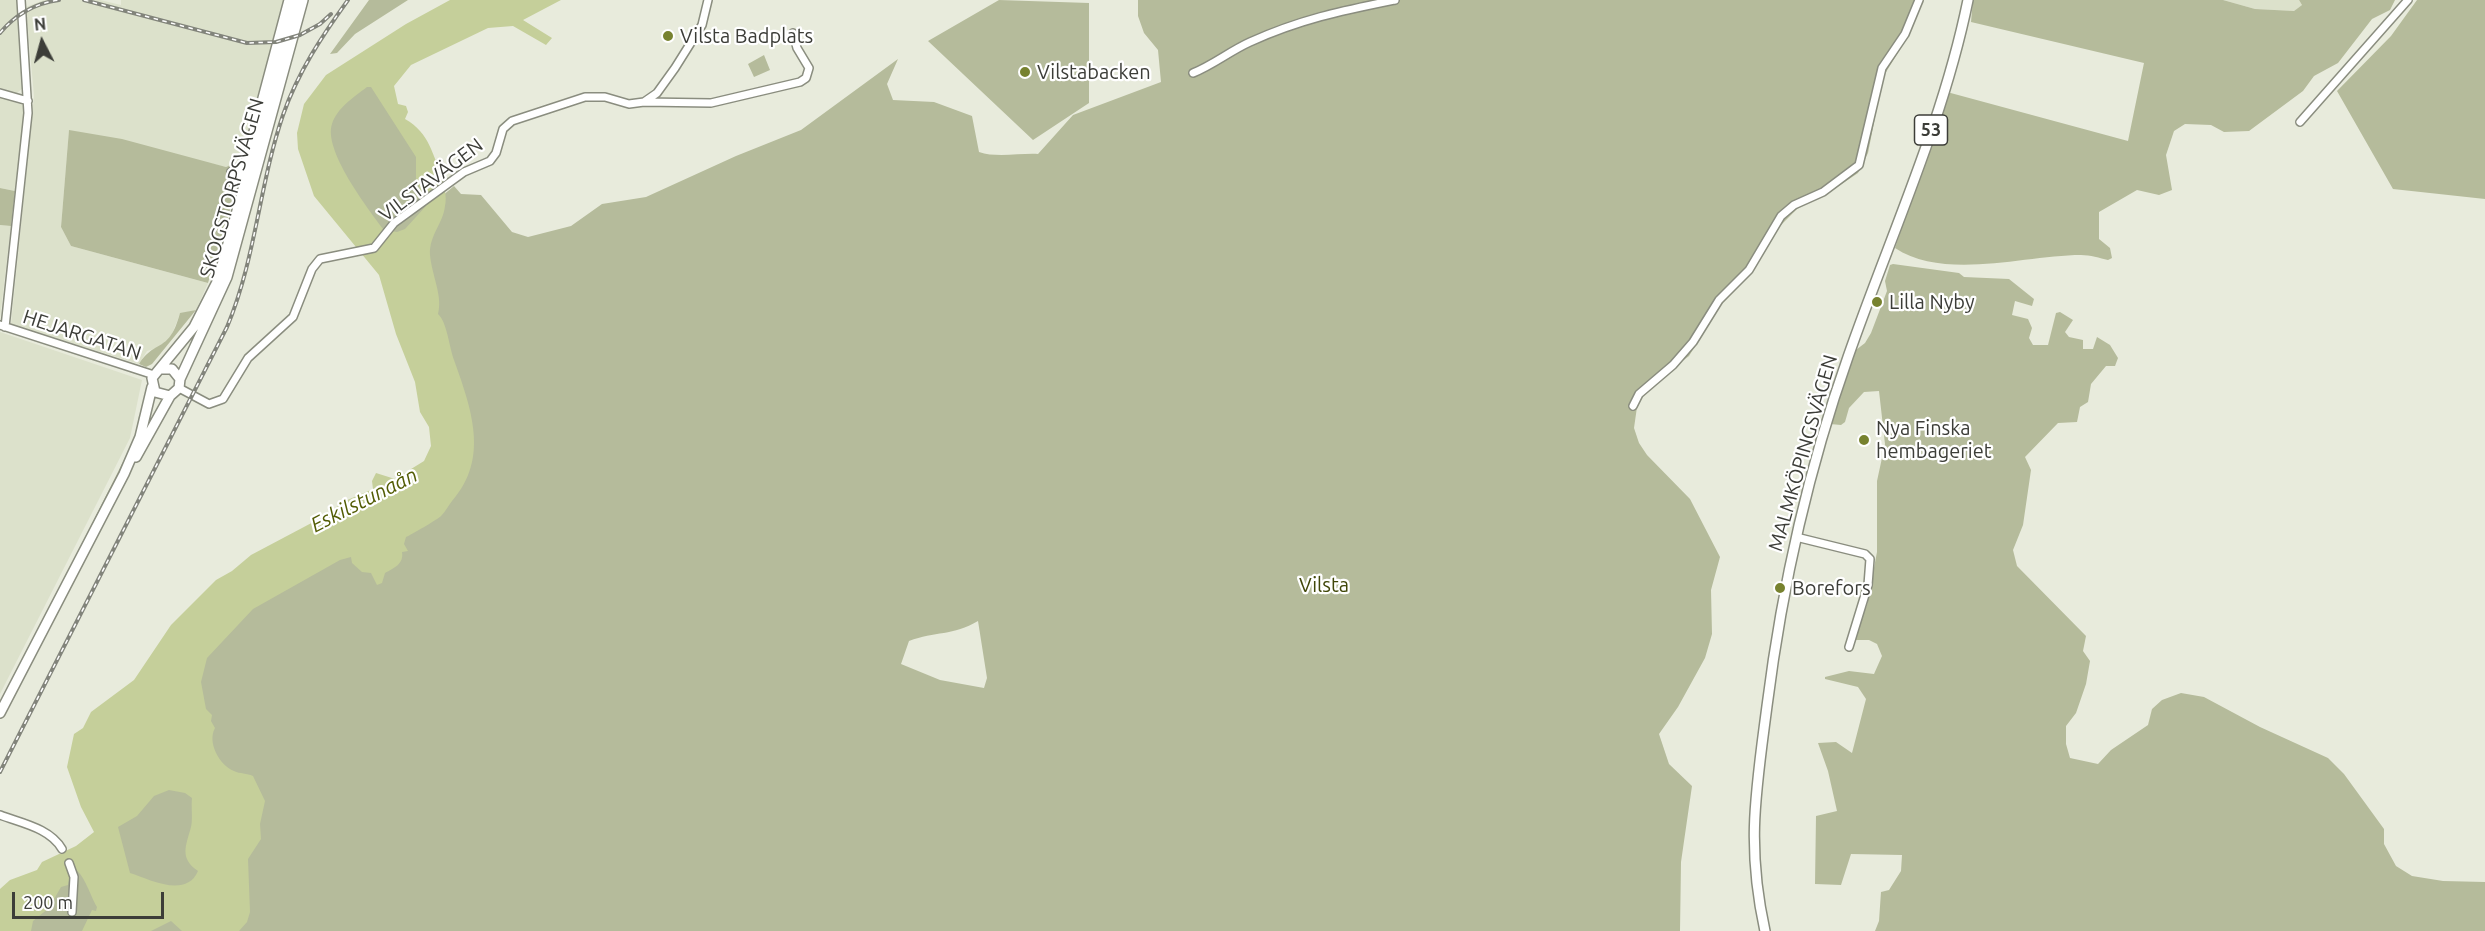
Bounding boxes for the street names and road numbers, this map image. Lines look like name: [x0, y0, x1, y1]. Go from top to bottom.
street label: SKOGSTORPSVÄGEN: [195, 95, 269, 281]
road number: 53: [1914, 115, 1948, 145]
street label: VILSTAVÄGEN: [374, 133, 488, 227]
street label: HEJARGATAN: [20, 305, 144, 365]
street label: MALMKÖPINGSVÄGEN: [1763, 352, 1843, 554]

